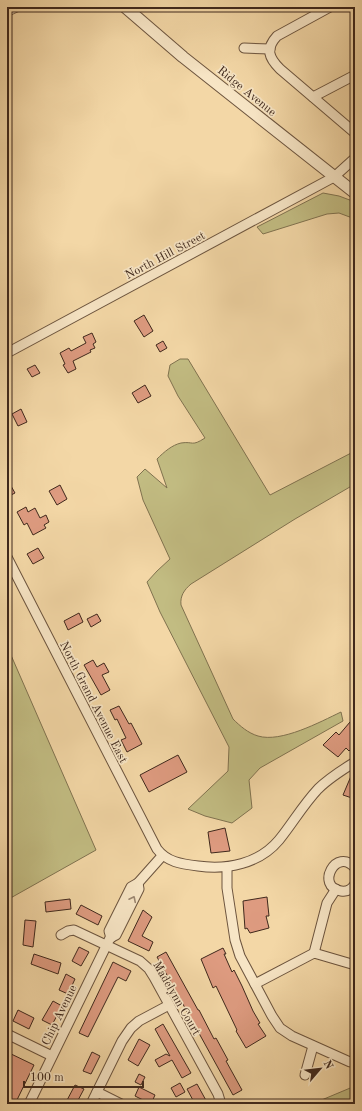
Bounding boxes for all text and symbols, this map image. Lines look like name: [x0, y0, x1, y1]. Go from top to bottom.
street label: Ridge Avenue: [215, 65, 278, 119]
street label: North Hill Street: [124, 230, 207, 282]
street label: North Grand Avenue East: [57, 640, 129, 765]
one-way arrow: [128, 896, 136, 903]
street label: Madelynn Court: [150, 959, 202, 1038]
street label: Chip Avenue: [40, 983, 80, 1048]
north arrow: [300, 1049, 340, 1089]
text: N: [321, 1059, 335, 1072]
scale bar: [24, 1063, 143, 1089]
text: 100 m: [30, 1072, 64, 1084]

